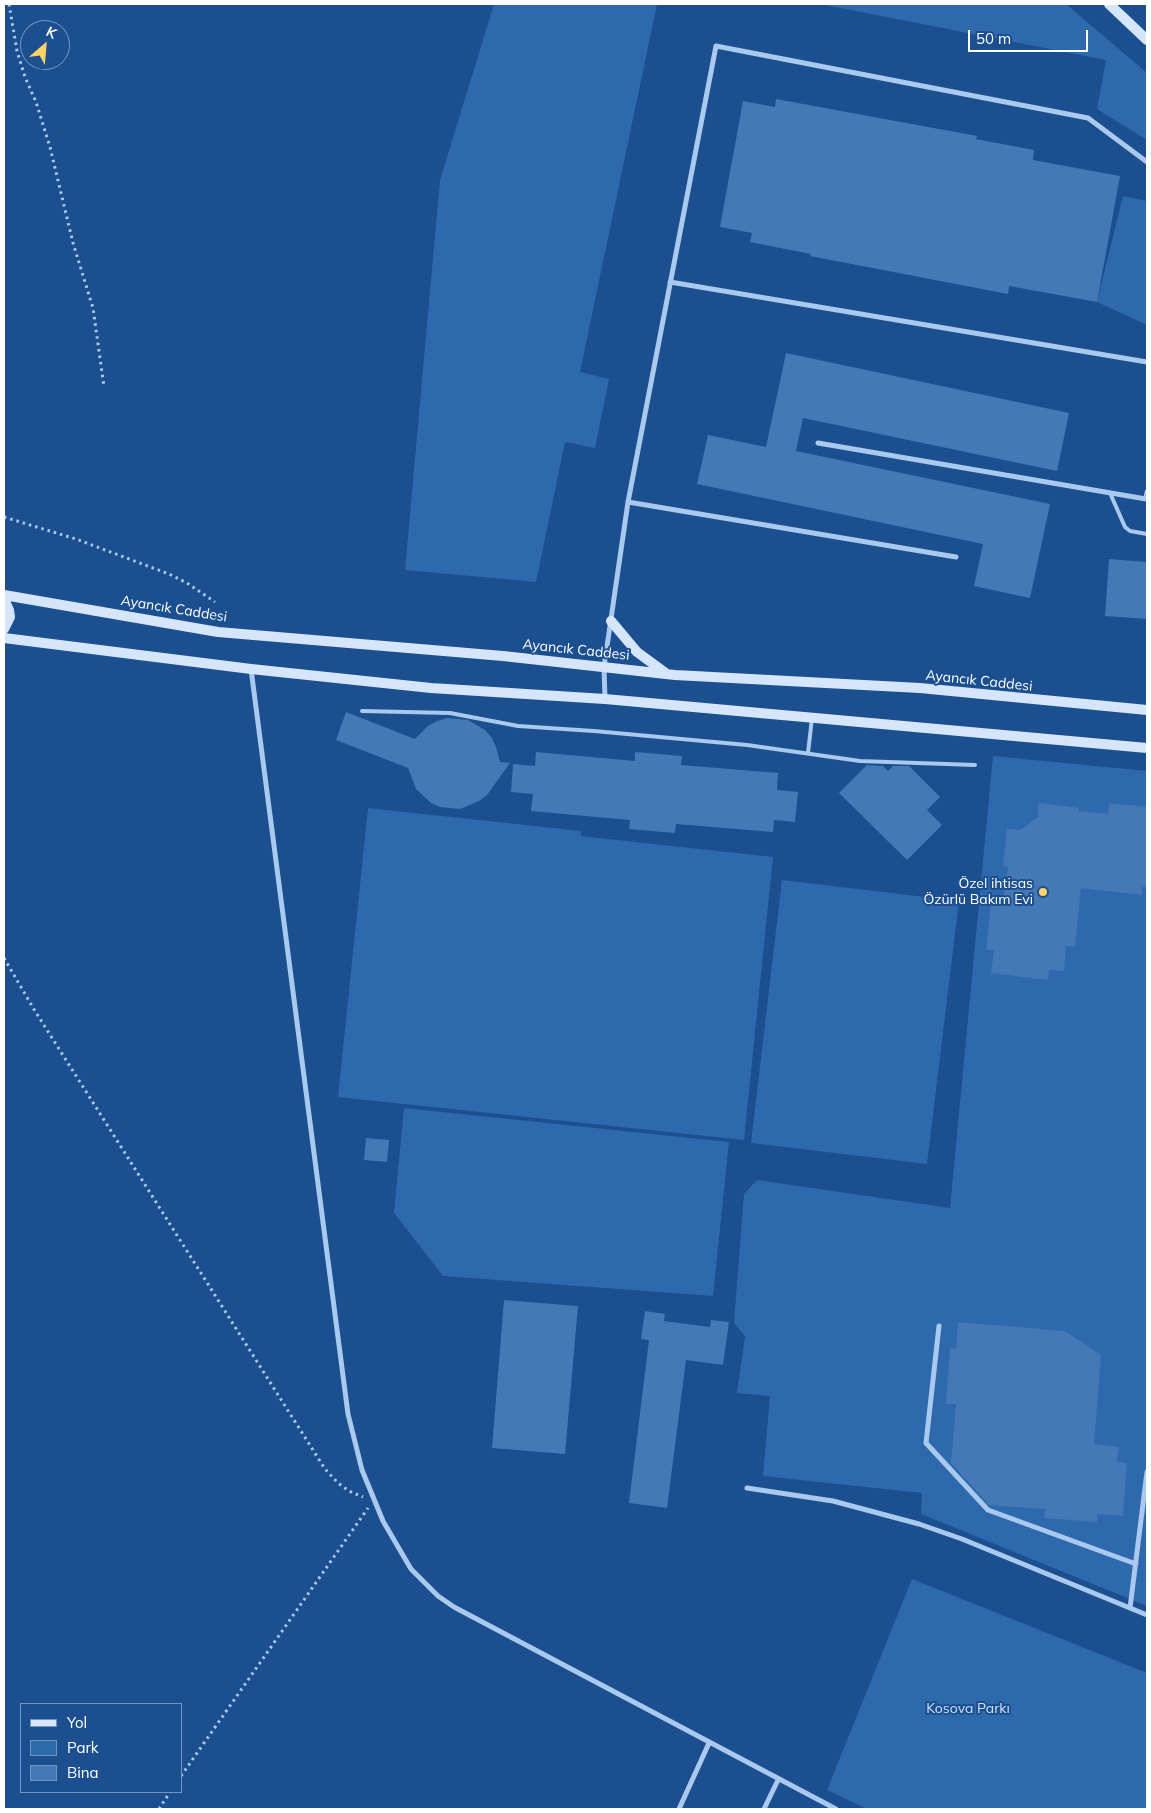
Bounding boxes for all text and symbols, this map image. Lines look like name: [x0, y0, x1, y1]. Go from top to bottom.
north arrow: [20, 20, 70, 70]
scale bar: [971, 20, 1091, 52]
text: K: [43, 22, 60, 43]
text: 50 m: [976, 29, 1011, 48]
street label: Ayancık Caddesi: [120, 592, 228, 626]
street label: Ayancık Caddesi: [522, 636, 630, 664]
street label: Ayancık Caddesi: [925, 667, 1033, 695]
place label: Özel ihtisas Özürlü Bakım Evi: [923, 876, 1033, 909]
marker: Özel ihtisas Özürlü Bakım Evi: [1037, 886, 1049, 898]
park label: Kosova Parkı: [926, 1701, 1010, 1717]
legend: [20, 1703, 182, 1793]
text: Yol: [67, 1713, 87, 1732]
text: Park: [67, 1738, 99, 1757]
text: Bina: [67, 1763, 99, 1782]

